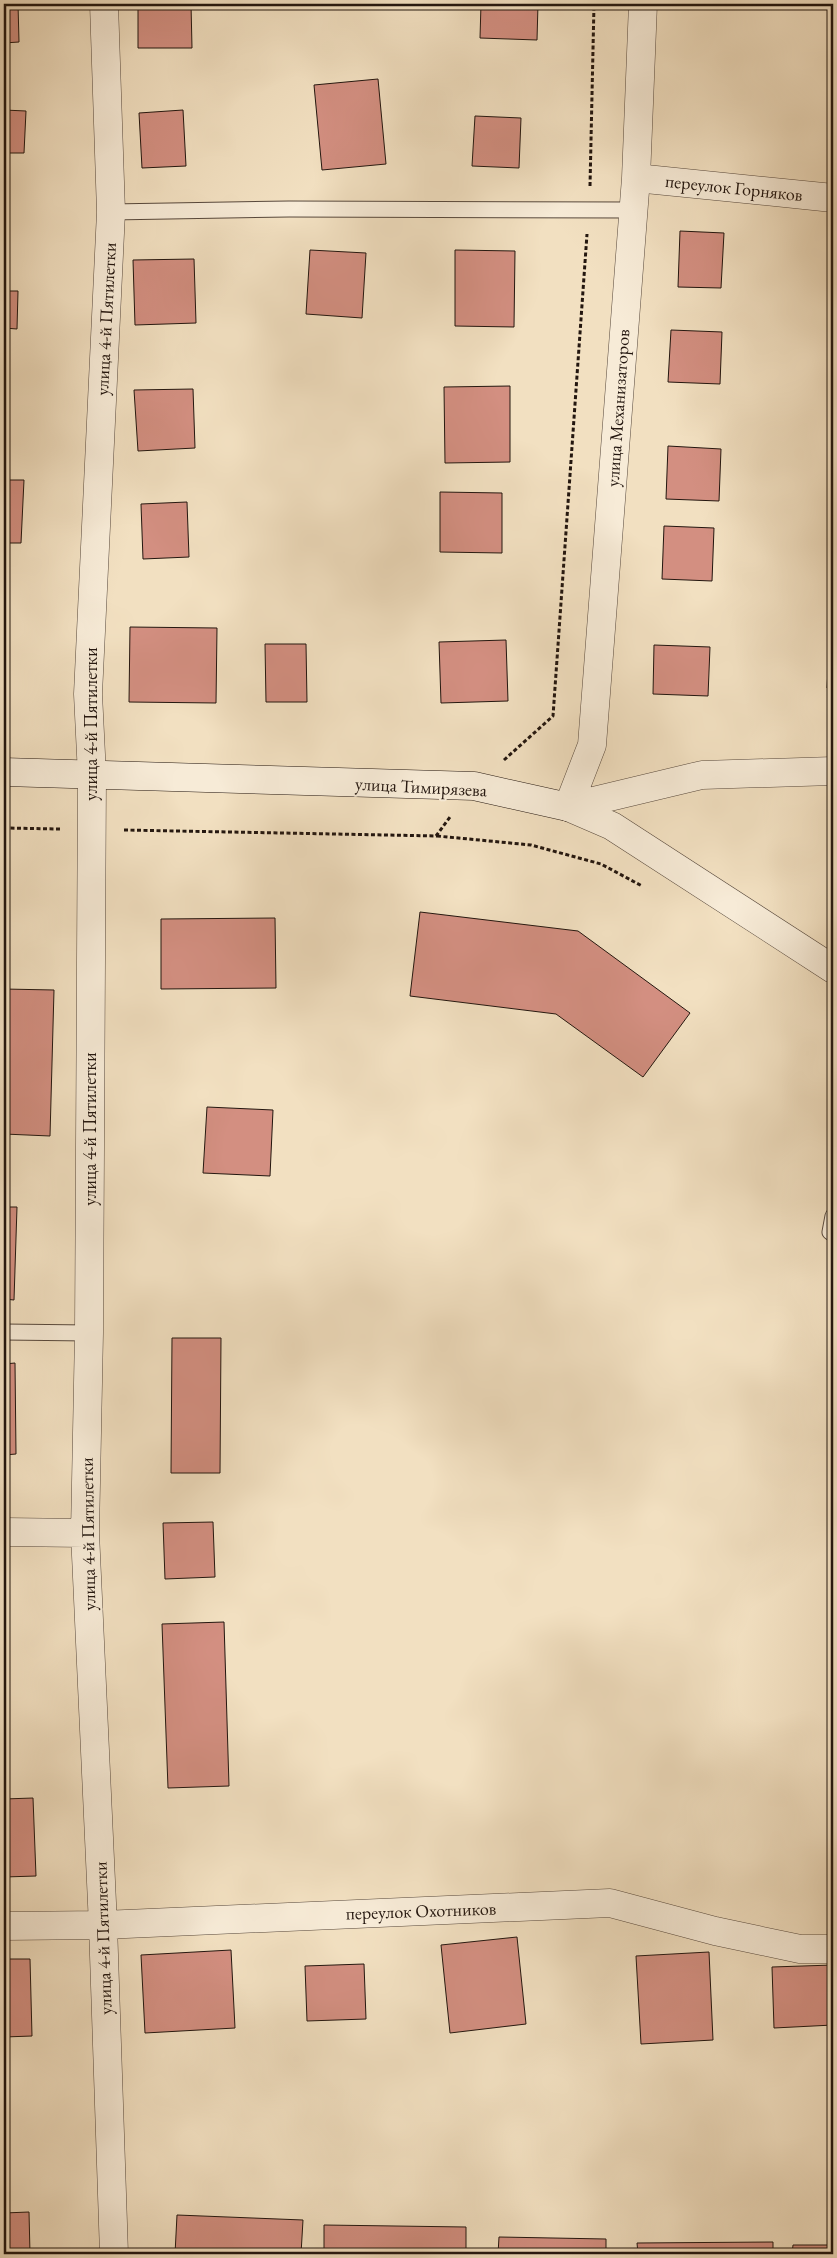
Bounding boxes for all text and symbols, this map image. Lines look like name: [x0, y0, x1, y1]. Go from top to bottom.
street label: переулок Горняков: [664, 169, 804, 206]
street label: улица 4-й Пятилетки: [90, 241, 121, 396]
street label: улица Механизаторов: [601, 328, 635, 488]
street label: улица 4-й Пятилетки: [79, 647, 102, 801]
street label: улица Тимирязева: [355, 772, 488, 801]
street label: улица 4-й Пятилетки: [78, 1052, 101, 1206]
street label: улица 4-й Пятилетки: [75, 1457, 100, 1611]
street label: улица 4-й Пятилетки: [88, 1861, 117, 2015]
street label: переулок Охотников: [345, 1896, 497, 1925]

